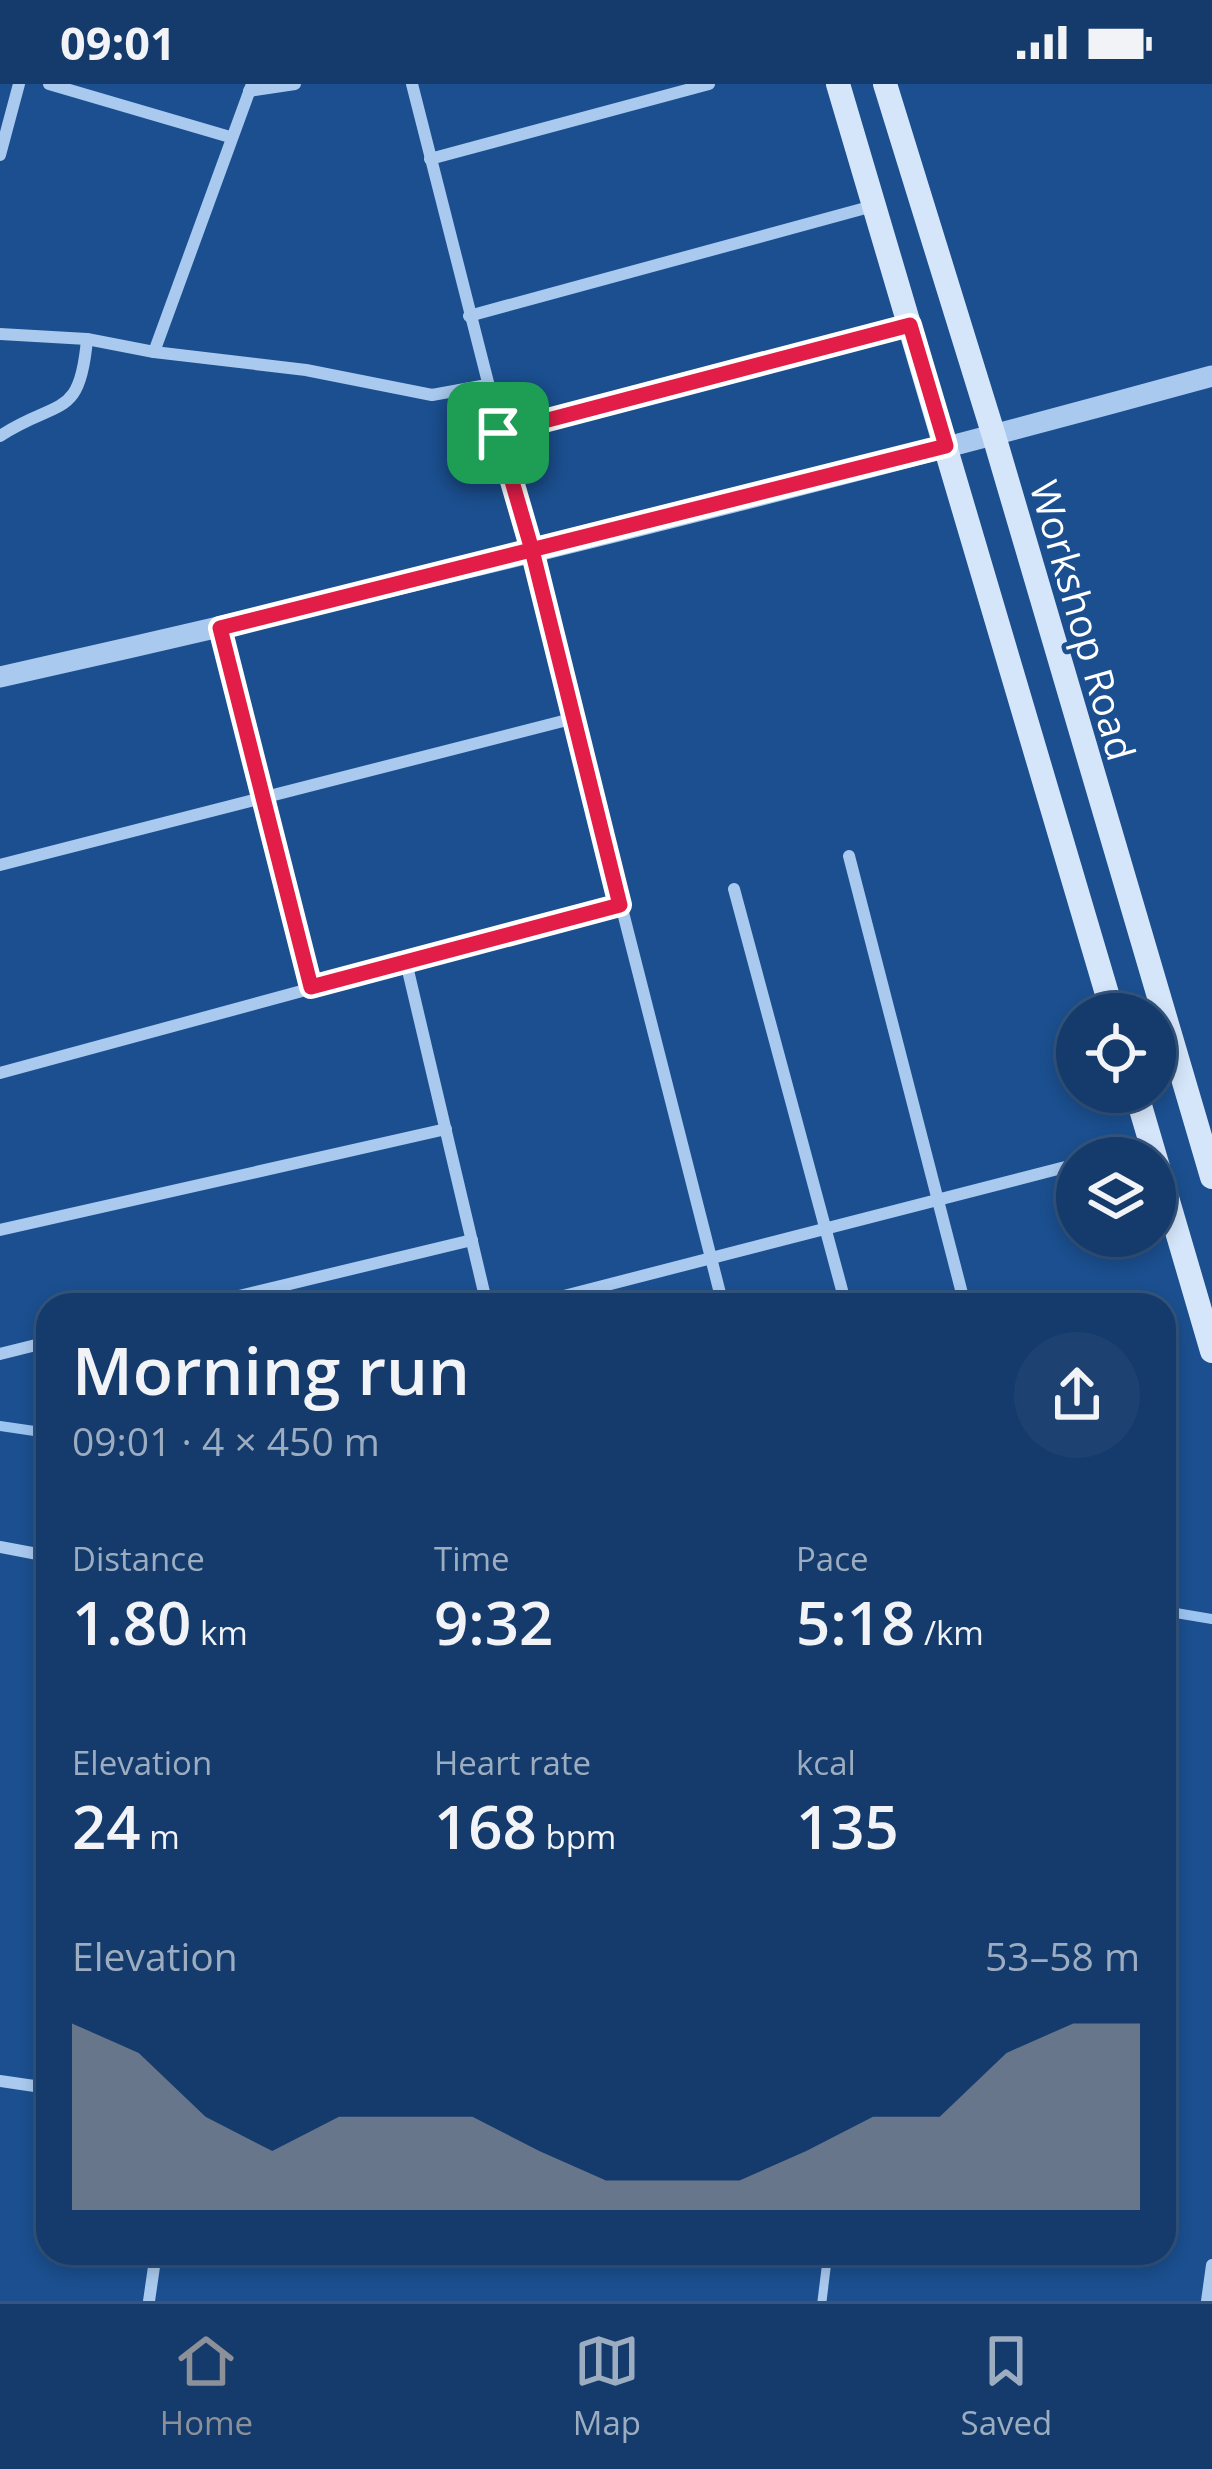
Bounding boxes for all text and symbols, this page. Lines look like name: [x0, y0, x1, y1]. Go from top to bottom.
text: 09:01: [60, 12, 176, 73]
pin: [447, 382, 549, 484]
icon: arrive: [465, 400, 531, 466]
street label: Workshop Road: [1019, 474, 1149, 766]
map controls: [1056, 993, 1176, 1257]
button: locate: [1056, 993, 1176, 1113]
button: layers: [1056, 1137, 1176, 1257]
text: Morning run: [72, 1324, 470, 1414]
button: share: [1014, 1332, 1140, 1458]
text: 09:01 · 4 × 450 m: [72, 1414, 380, 1467]
text: Distance: [72, 1536, 205, 1581]
text: Time: [434, 1536, 510, 1581]
text: Pace: [796, 1536, 869, 1581]
text: 1.80: [72, 1581, 191, 1663]
text: 9:32: [434, 1581, 553, 1663]
text: 5:18: [796, 1581, 915, 1663]
text: km: [191, 1610, 248, 1655]
text: /km: [915, 1610, 984, 1655]
text: Elevation: [72, 1740, 212, 1785]
text: Heart rate: [434, 1740, 591, 1785]
text: kcal: [796, 1740, 856, 1785]
text: 24: [72, 1785, 141, 1867]
text: 168: [434, 1785, 537, 1867]
text: 135: [796, 1785, 899, 1867]
text: m: [141, 1814, 180, 1859]
text: bpm: [537, 1814, 616, 1859]
text: Elevation: [72, 1929, 238, 1982]
text: 53–58 m: [985, 1929, 1140, 1982]
tab: Home: [160, 2328, 253, 2445]
tab: Map: [573, 2328, 641, 2445]
tab: Saved: [961, 2328, 1052, 2445]

